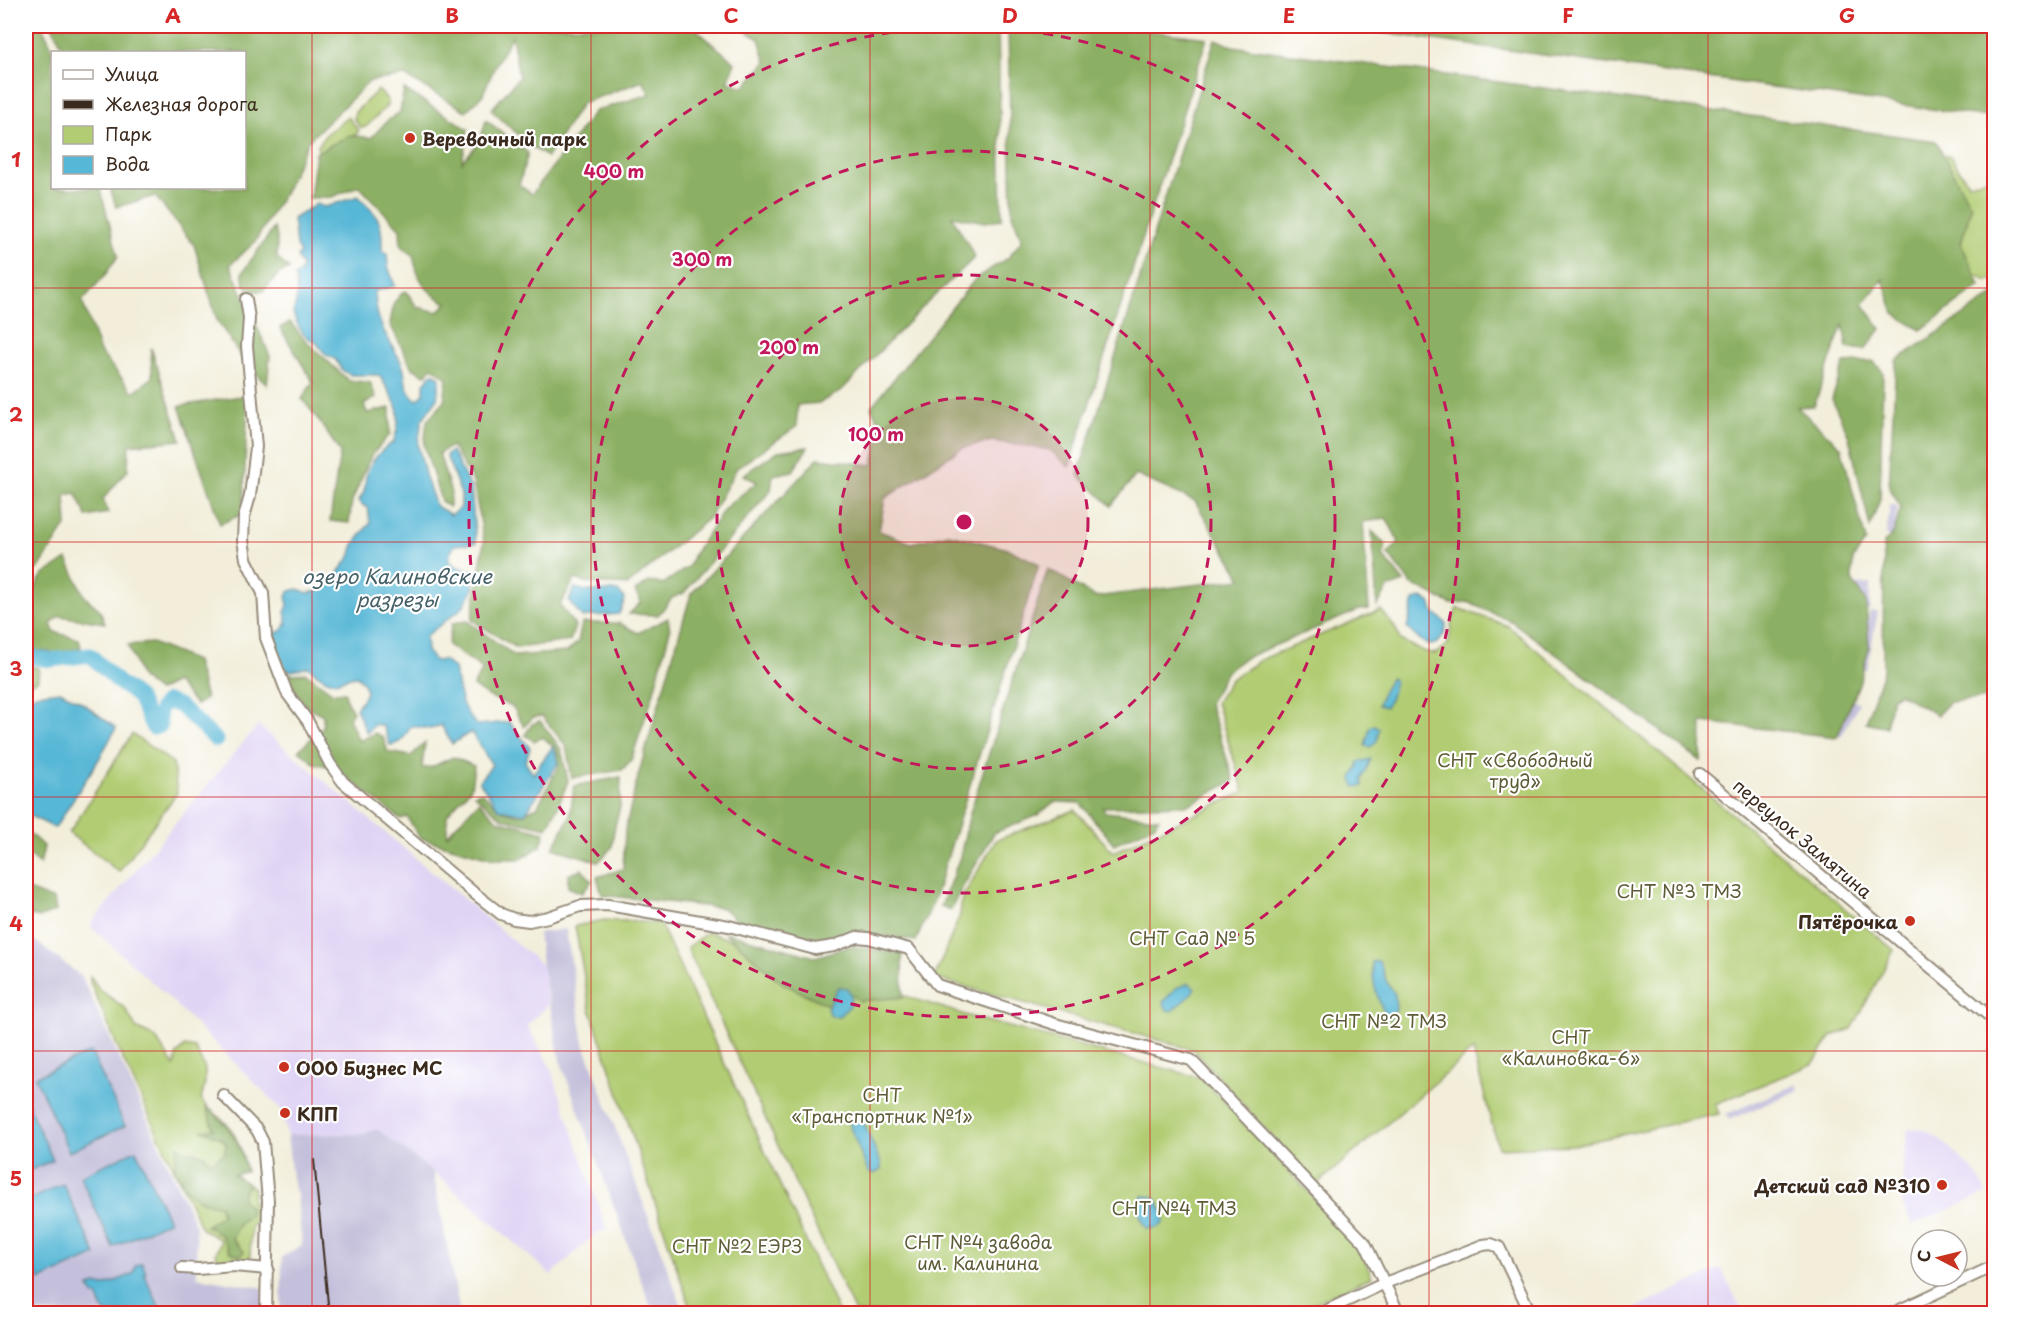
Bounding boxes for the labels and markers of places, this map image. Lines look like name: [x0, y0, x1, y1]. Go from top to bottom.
place label: Веревочный парк: [422, 125, 587, 152]
marker: Веревочный парк: [403, 131, 417, 145]
centre of rings: [954, 512, 974, 532]
place label: Пятёрочка: [1798, 908, 1898, 935]
marker: Пятёрочка: [1903, 914, 1917, 928]
place label: ООО Бизнес МС: [296, 1054, 442, 1081]
marker: ООО Бизнес МС: [277, 1060, 291, 1074]
place label: КПП: [297, 1100, 338, 1127]
marker: КПП: [278, 1106, 292, 1120]
place label: Детский сад №310: [1754, 1172, 1930, 1199]
marker: Детский сад №310: [1935, 1178, 1949, 1192]

